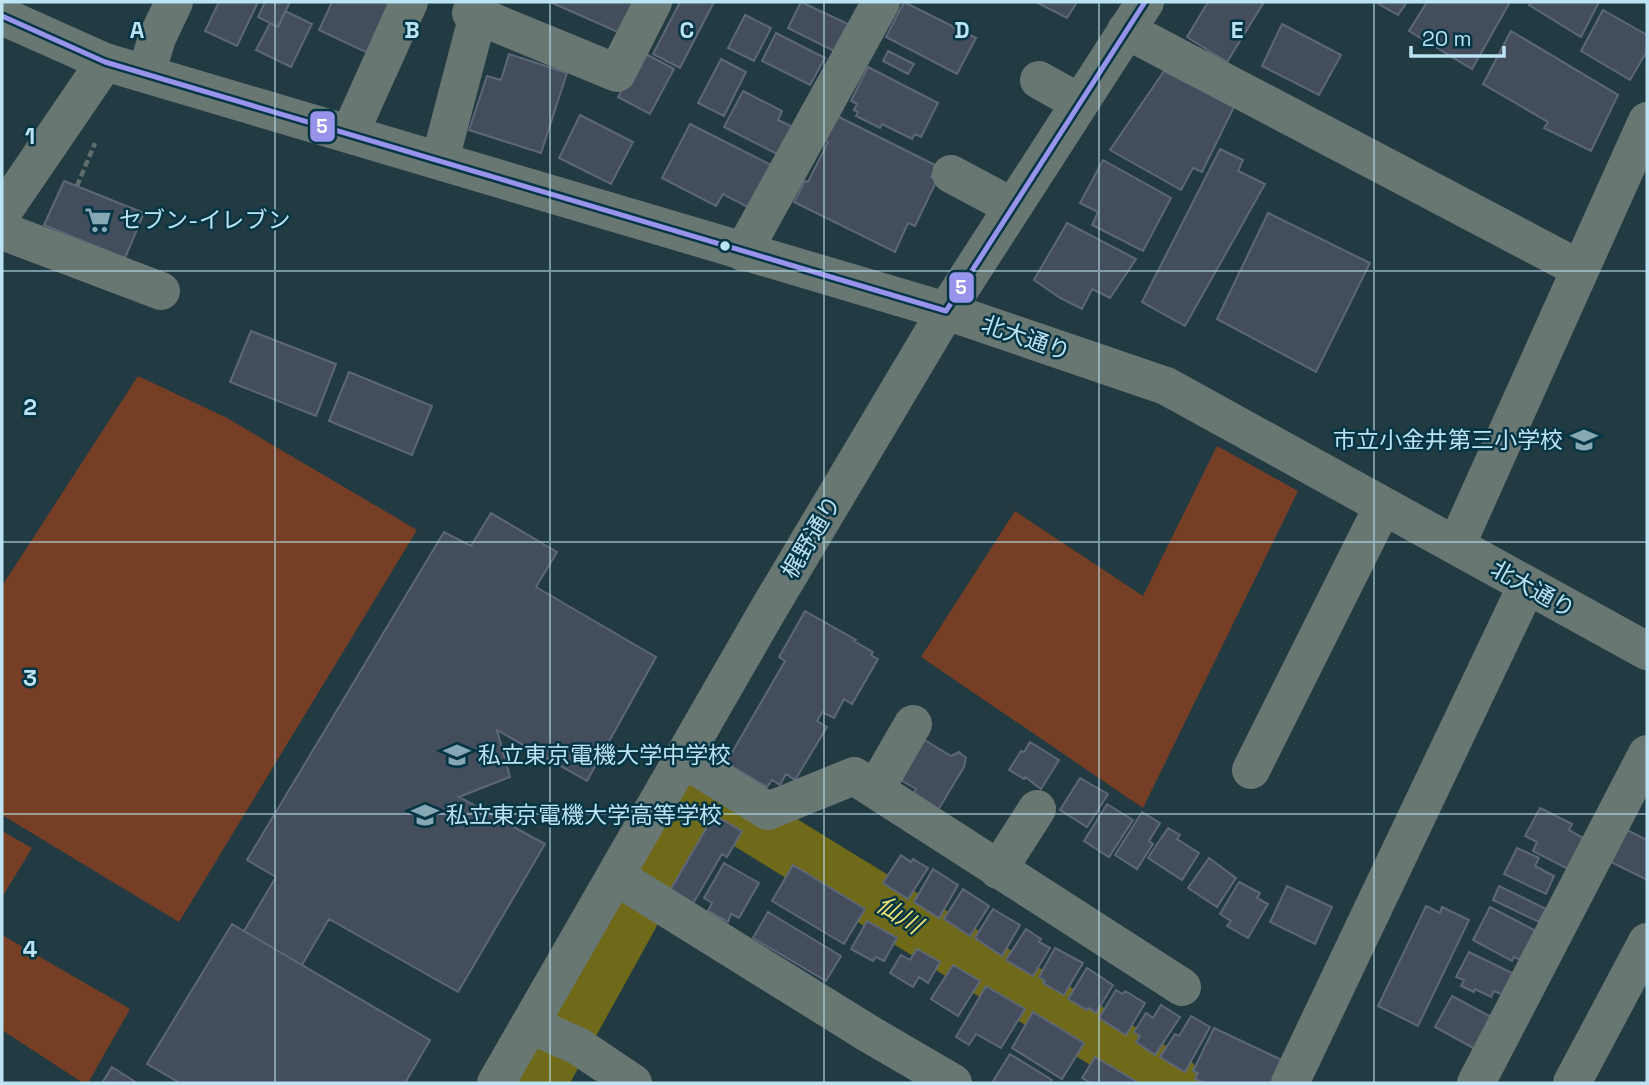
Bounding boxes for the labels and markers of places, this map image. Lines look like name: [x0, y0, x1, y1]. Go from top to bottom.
supermarket icon: セブン-イレブン: [83, 205, 113, 235]
place label: セブン-イレブン: [119, 205, 290, 235]
unlabelled marker: [718, 239, 732, 253]
place label: 市立小金井第三小学校: [1333, 425, 1563, 455]
school or university icon: 市立小金井第三小学校: [1569, 425, 1599, 455]
school or university icon: 私立東京電機大学中学校: [442, 740, 472, 770]
place label: 私立東京電機大学中学校: [478, 740, 731, 770]
school or university icon: 私立東京電機大学高等学校: [410, 800, 440, 830]
place label: 私立東京電機大学高等学校: [446, 800, 722, 830]

